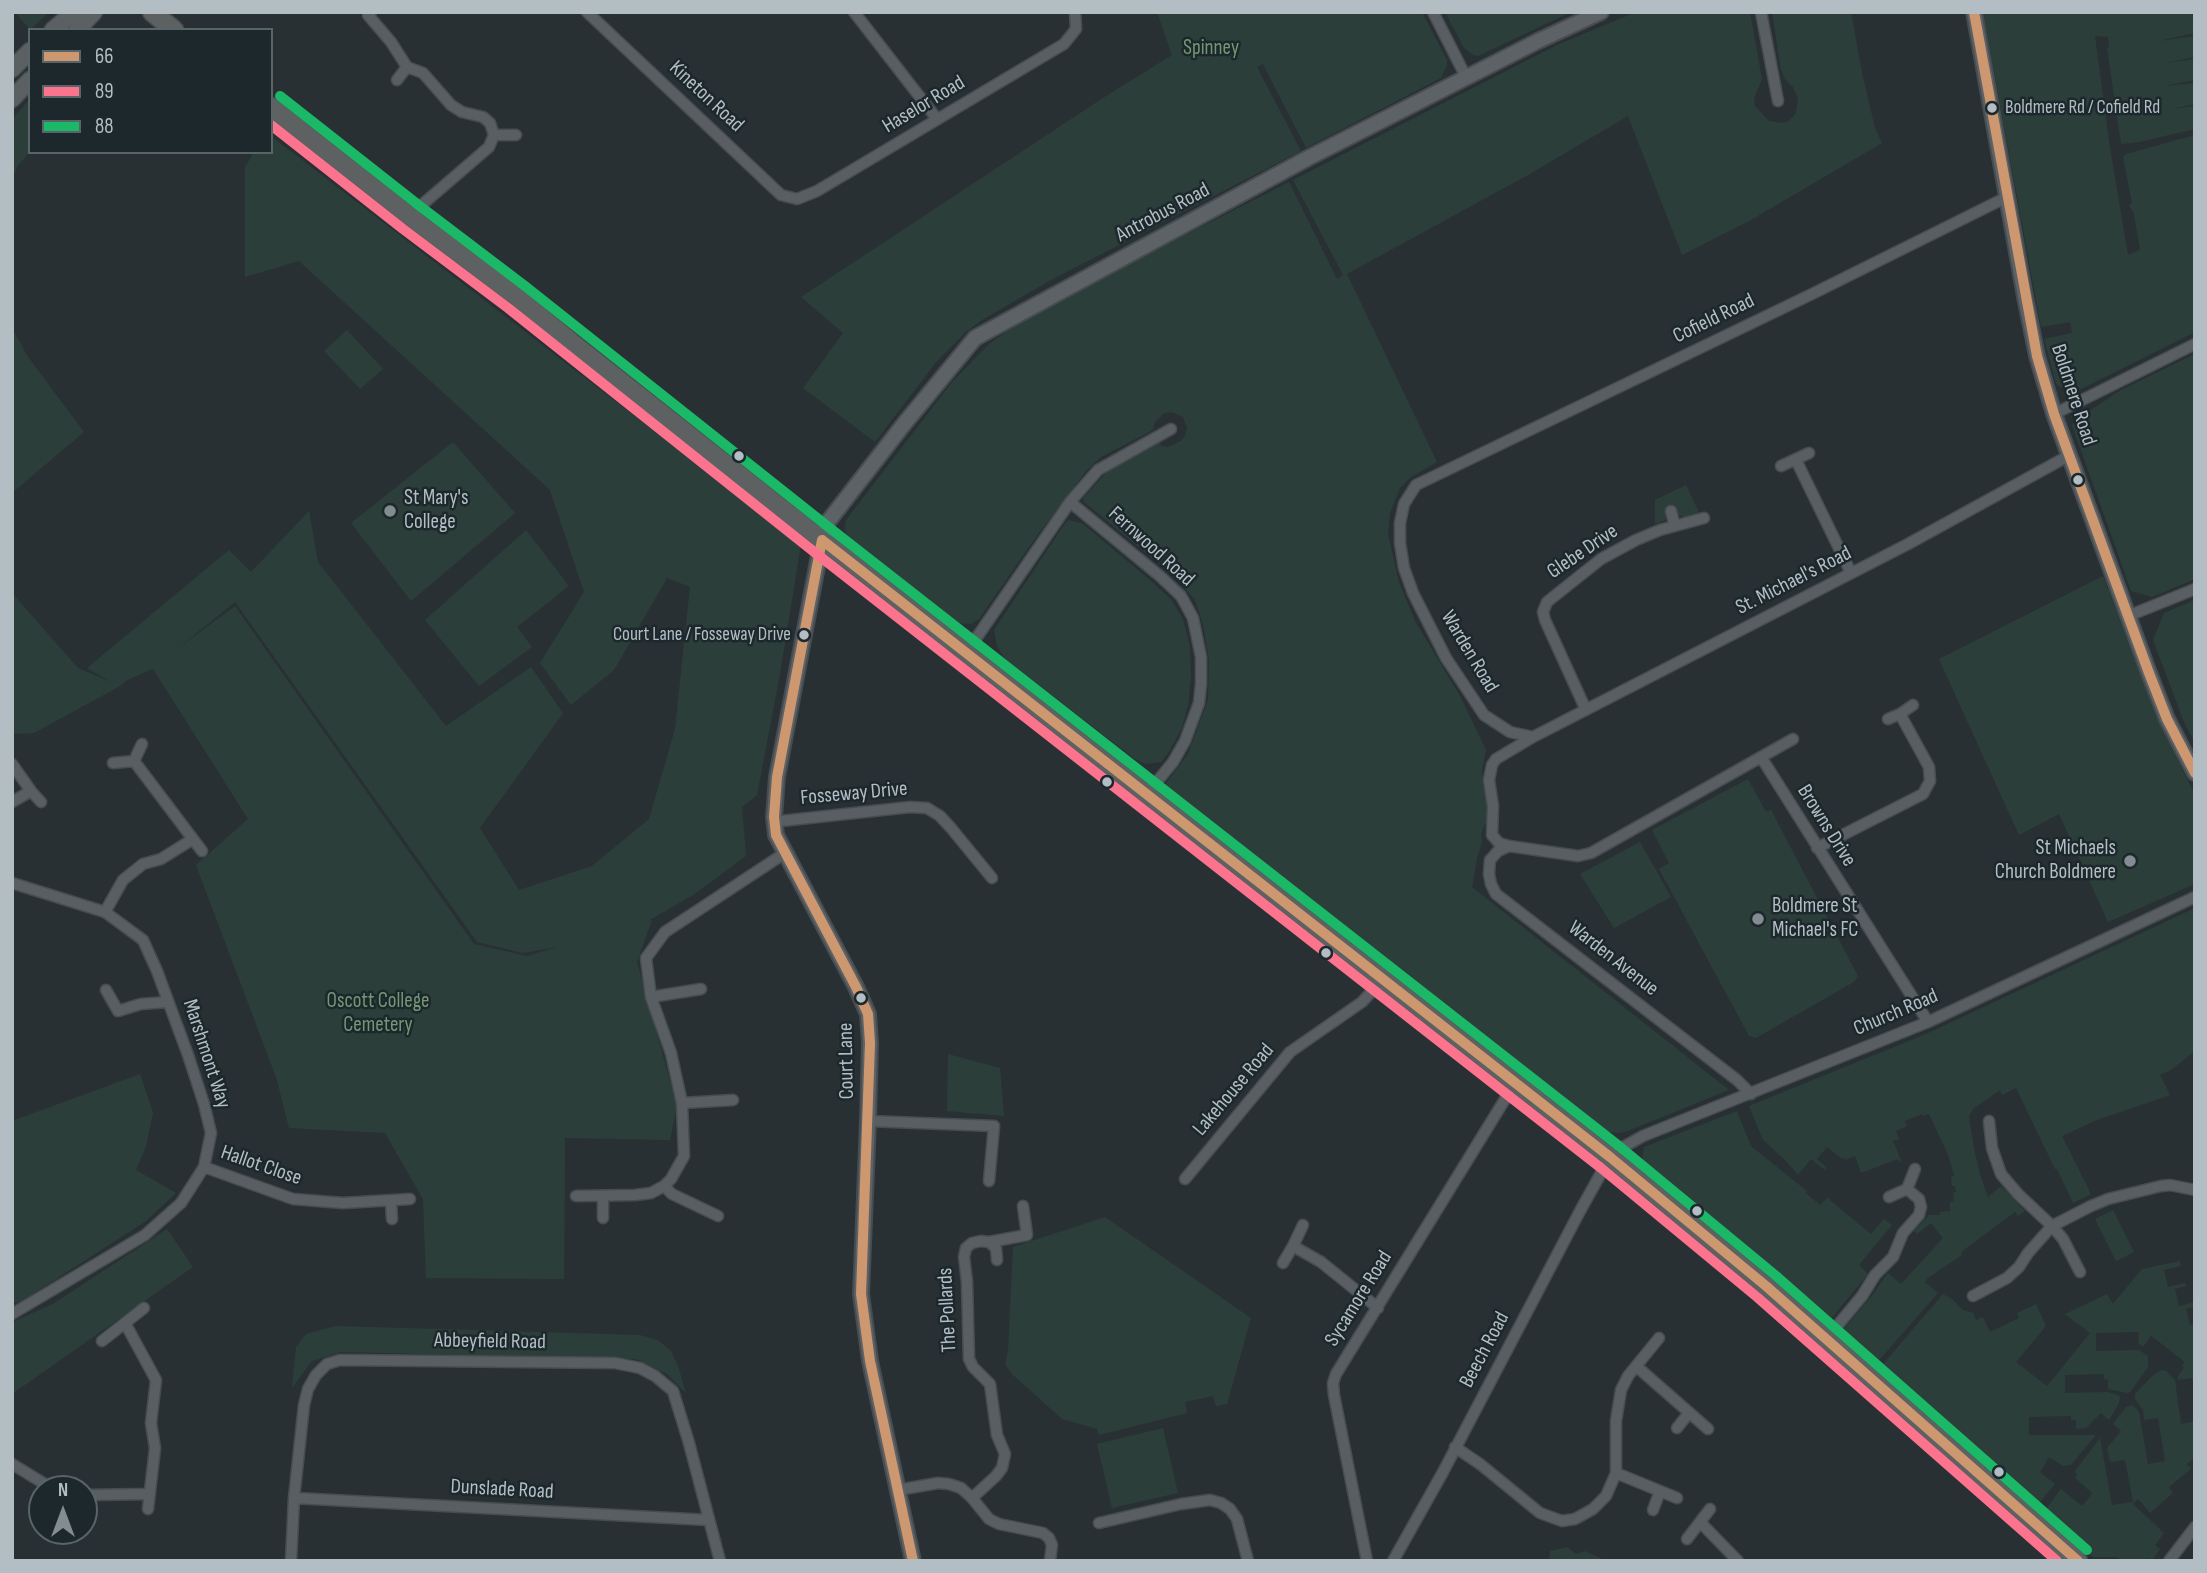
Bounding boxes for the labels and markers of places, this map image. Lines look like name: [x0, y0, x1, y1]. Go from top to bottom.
place label: Boldmere Rd / Cofield Rd: [2005, 97, 2160, 119]
marker: Boldmere Rd / Cofield Rd: [1985, 101, 1999, 115]
unlabelled marker: [732, 449, 746, 463]
unlabelled marker: [2071, 473, 2085, 487]
place label: St Mary's College: [404, 486, 468, 536]
marker: St Mary's College: [382, 503, 398, 519]
place label: Court Lane / Fosseway Drive: [613, 624, 791, 646]
marker: Court Lane / Fosseway Drive: [797, 628, 811, 642]
unlabelled marker: [1100, 775, 1114, 789]
place label: St Michaels Church Boldmere: [1995, 836, 2116, 886]
marker: St Michaels Church Boldmere: [2122, 853, 2138, 869]
place label: Boldmere St Michael's FC: [1772, 894, 1859, 944]
marker: Boldmere St Michael's FC: [1750, 911, 1766, 927]
unlabelled marker: [1319, 946, 1333, 960]
unlabelled marker: [854, 991, 868, 1005]
unlabelled marker: [1690, 1204, 1704, 1218]
unlabelled marker: [1992, 1465, 2006, 1479]

